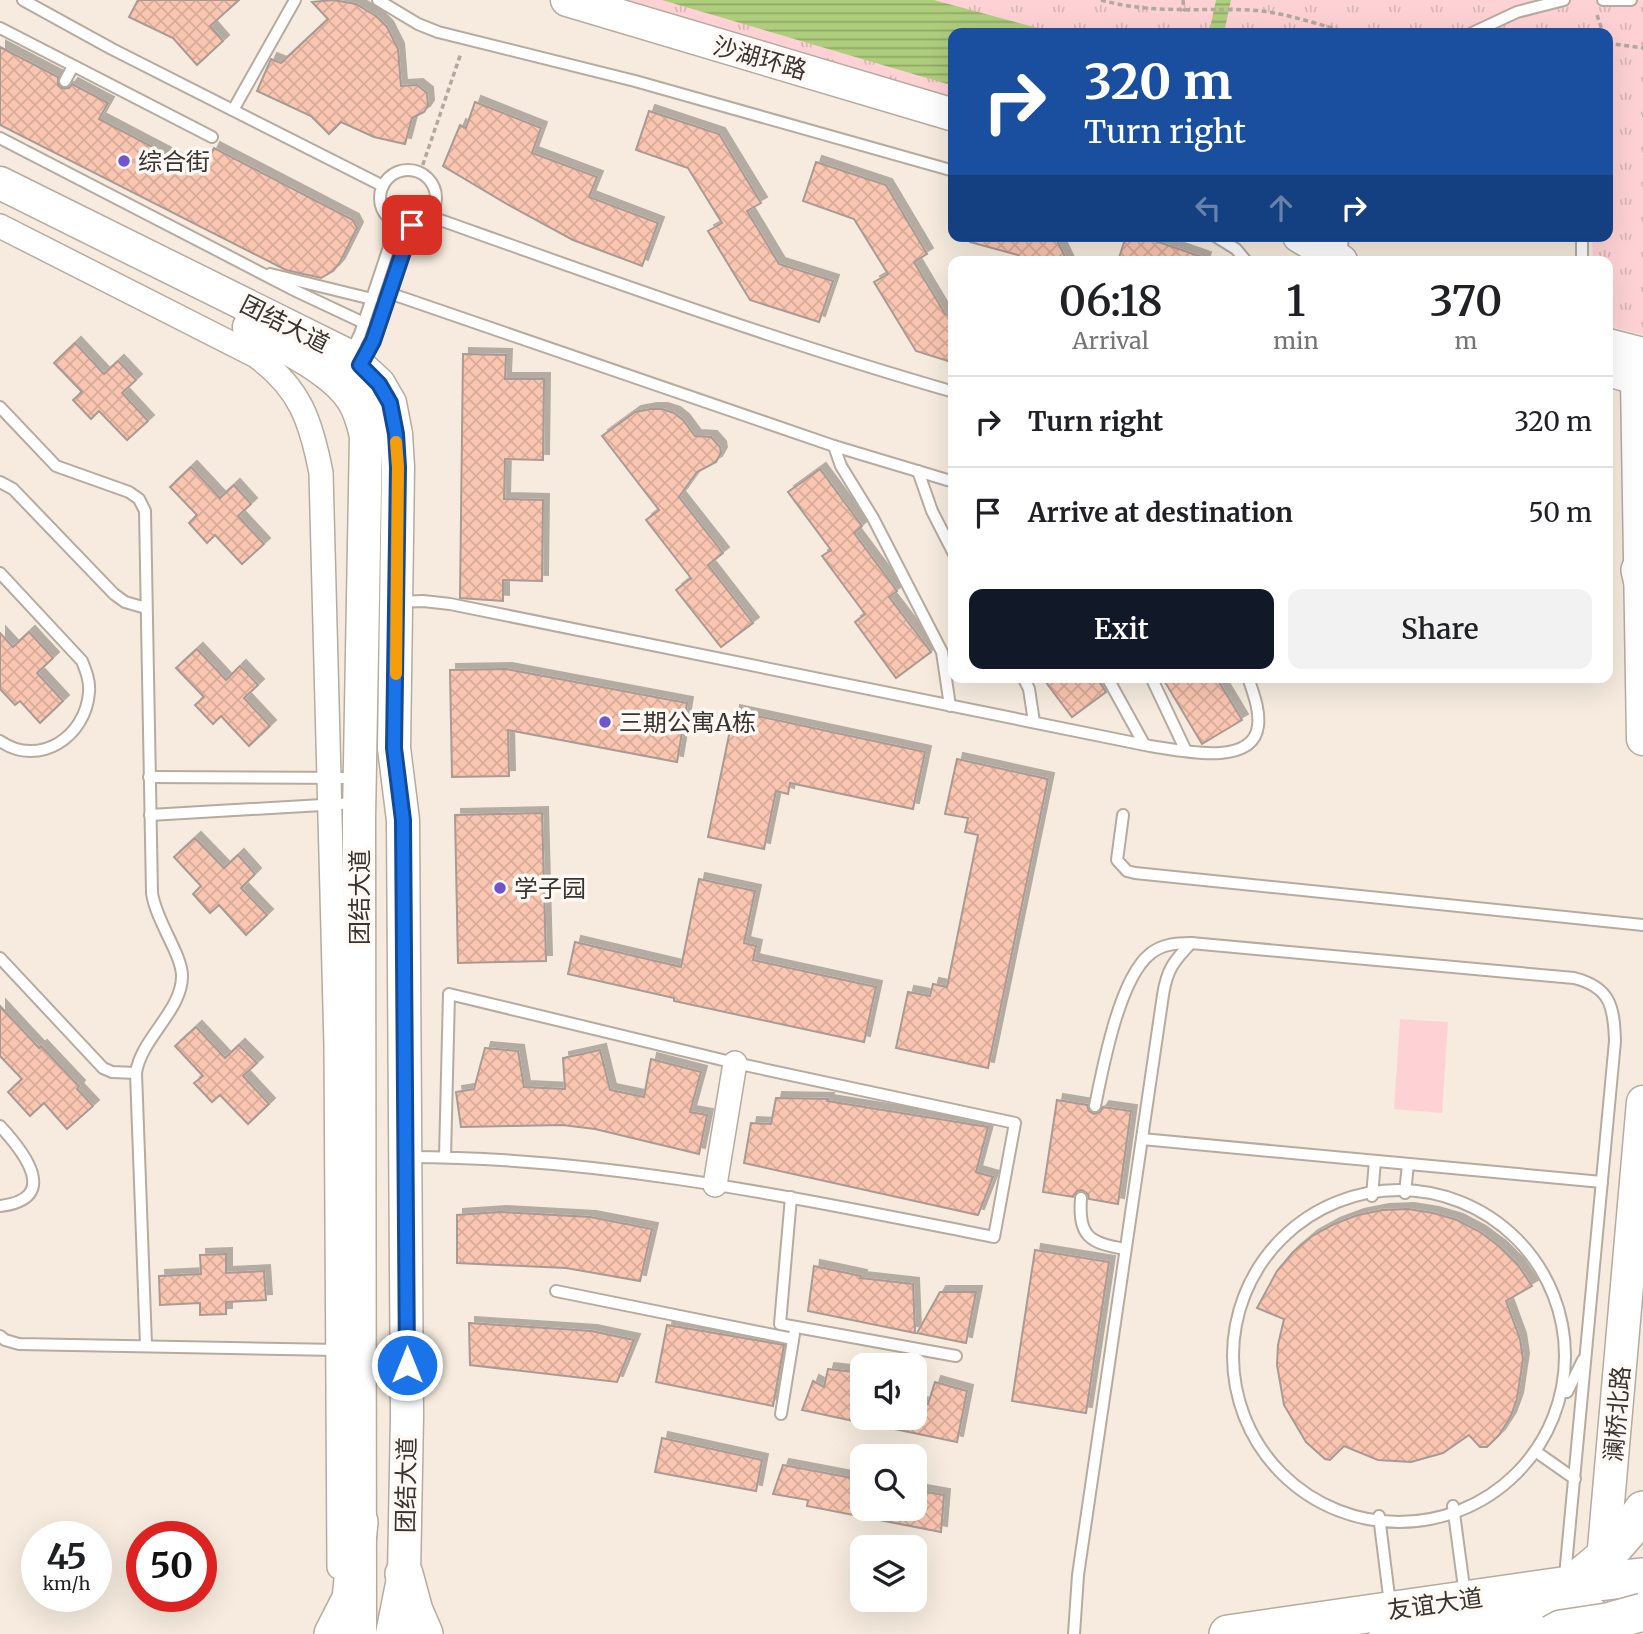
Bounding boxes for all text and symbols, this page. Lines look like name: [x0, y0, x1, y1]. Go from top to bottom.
street label: 沙湖环路: [710, 30, 810, 86]
text: 320 m: [1084, 51, 1232, 112]
icon: right: [969, 56, 1060, 147]
text: Turn right: [1084, 112, 1246, 152]
place label: 综合街: [138, 146, 210, 177]
marker: 综合街: [116, 153, 132, 169]
icon: left: [1189, 189, 1227, 227]
icon: ahead: [1262, 189, 1300, 227]
icon: right: [1335, 189, 1373, 227]
pin: [382, 195, 442, 255]
icon: arrive: [393, 206, 431, 244]
text: 06:18: [1059, 275, 1163, 327]
text: 1: [1286, 275, 1306, 327]
text: 370: [1429, 275, 1502, 327]
street label: 团结大道: [235, 288, 335, 360]
text: Arrival: [1072, 326, 1149, 355]
text: min: [1273, 326, 1319, 355]
text: m: [1454, 326, 1477, 355]
icon: right: [969, 403, 1007, 441]
text: Turn right: [1028, 405, 1163, 438]
text: 320 m: [1514, 405, 1592, 438]
icon: arrive: [969, 494, 1007, 532]
text: Arrive at destination: [1028, 496, 1293, 529]
text: 50 m: [1528, 496, 1592, 529]
button: Exit: [969, 589, 1274, 669]
button: Share: [1288, 589, 1592, 669]
place label: 三期公寓A栋: [619, 707, 756, 738]
marker: 三期公寓A栋: [597, 714, 613, 730]
street label: 团结大道: [344, 849, 375, 945]
place label: 学子园: [514, 873, 586, 904]
marker: 学子园: [492, 880, 508, 896]
position arrow: [370, 1328, 444, 1402]
map controls: [850, 1353, 927, 1612]
button: sound: [850, 1353, 927, 1430]
street label: 澜桥北路: [1597, 1365, 1637, 1463]
street label: 团结大道: [390, 1437, 422, 1533]
button: search: [850, 1444, 927, 1521]
speed limit sign: 50: [126, 1521, 217, 1612]
text: 45: [46, 1535, 87, 1579]
button: layers: [850, 1535, 927, 1612]
text: km/h: [43, 1572, 90, 1595]
street label: 友谊大道: [1385, 1582, 1485, 1626]

